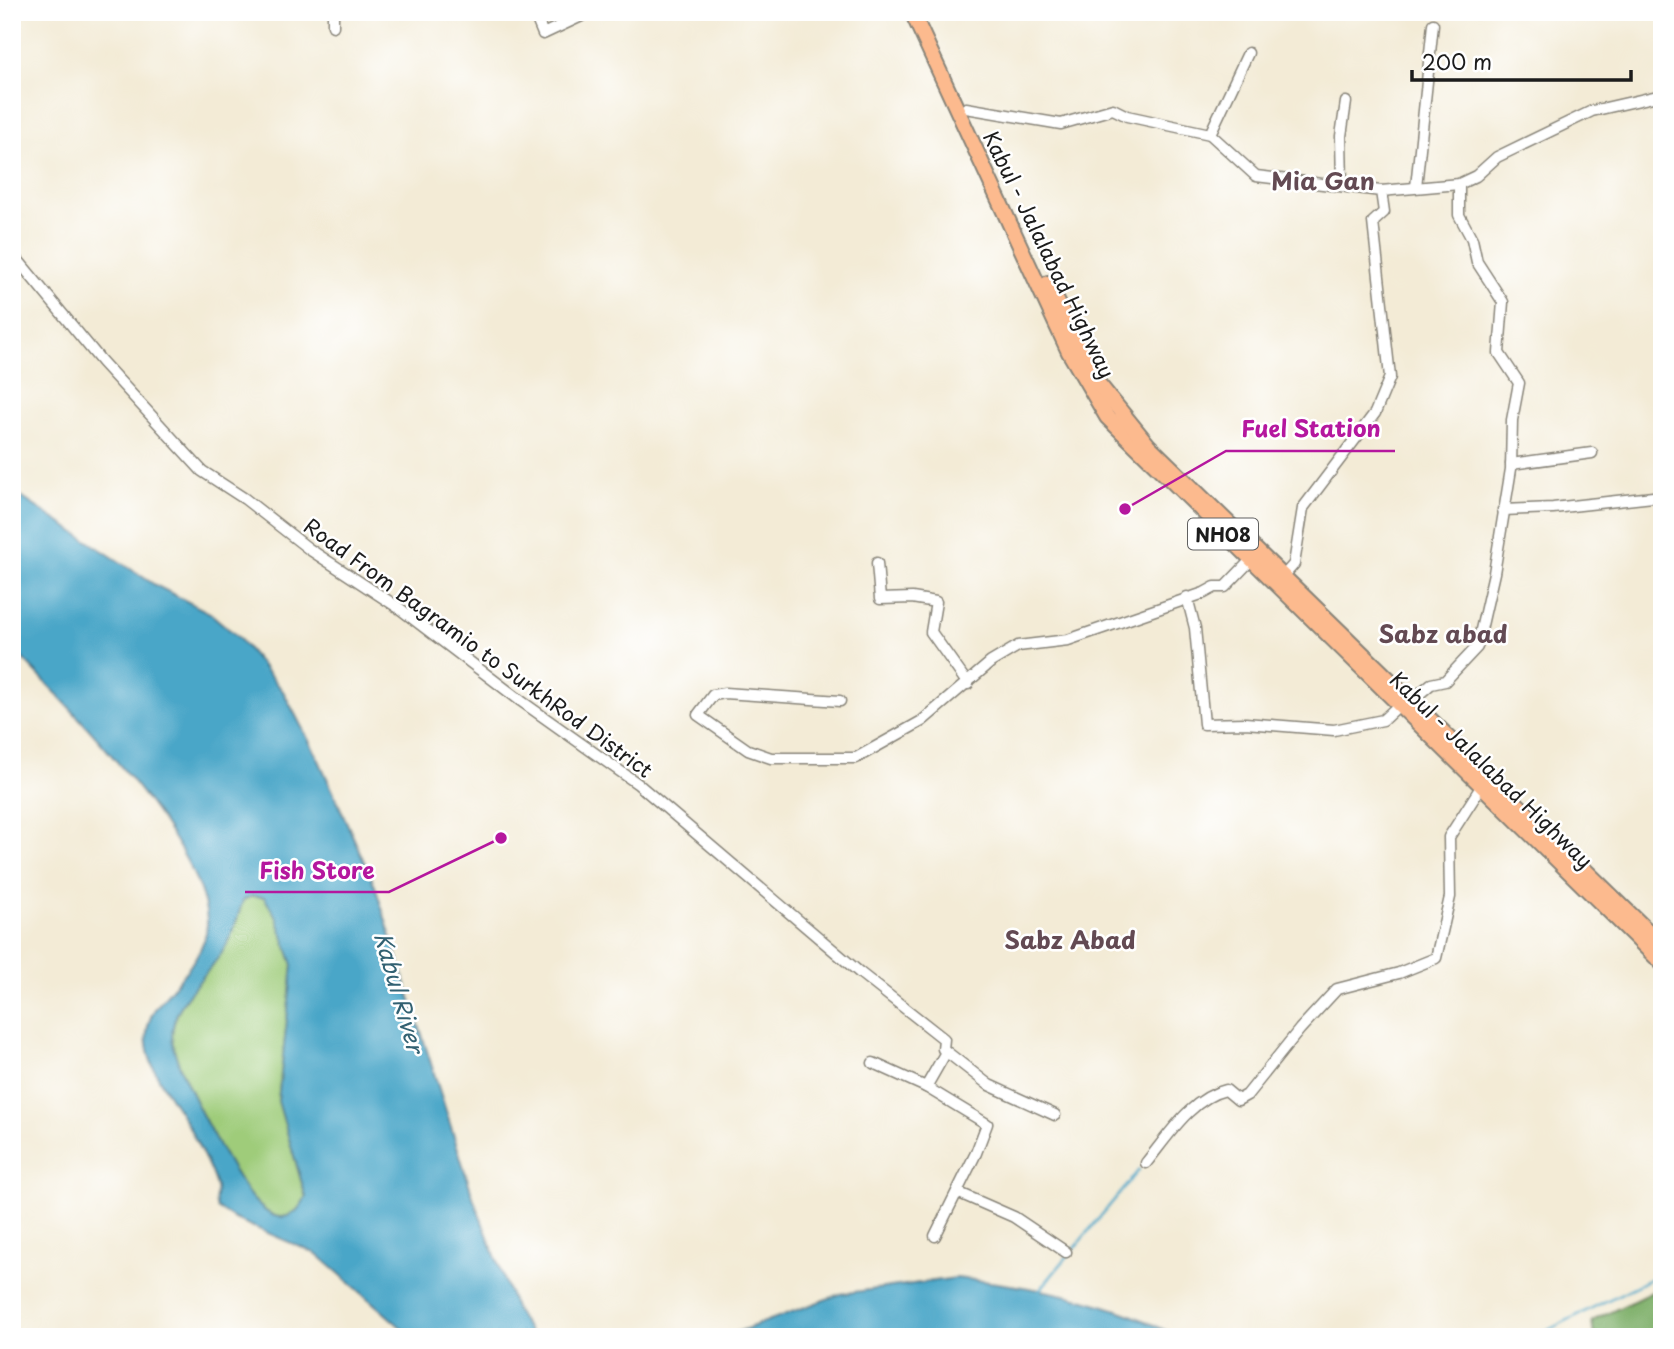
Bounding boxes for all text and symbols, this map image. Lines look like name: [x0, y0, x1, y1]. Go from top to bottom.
scale bar: [1412, 38, 1630, 82]
text: 200 m: [1422, 45, 1492, 77]
street label: Kabul - Jalalabad Highway: [976, 125, 1124, 383]
district label: Mia Gan: [1271, 162, 1375, 198]
callout: Fuel Station: [1226, 407, 1395, 451]
text: Fuel Station: [1241, 410, 1381, 445]
street label: Road From Bagramio to SurkhRod District: [298, 509, 660, 785]
road number: NH08: [1188, 519, 1258, 550]
district label: Sabz abad: [1378, 615, 1508, 651]
street label: Kabul - Jalalabad Highway: [1383, 663, 1601, 875]
callout: Fish Store: [245, 848, 389, 892]
text: Fish Store: [259, 852, 375, 887]
district label: Sabz Abad: [1004, 921, 1136, 957]
water label: Kabul River: [366, 927, 435, 1060]

